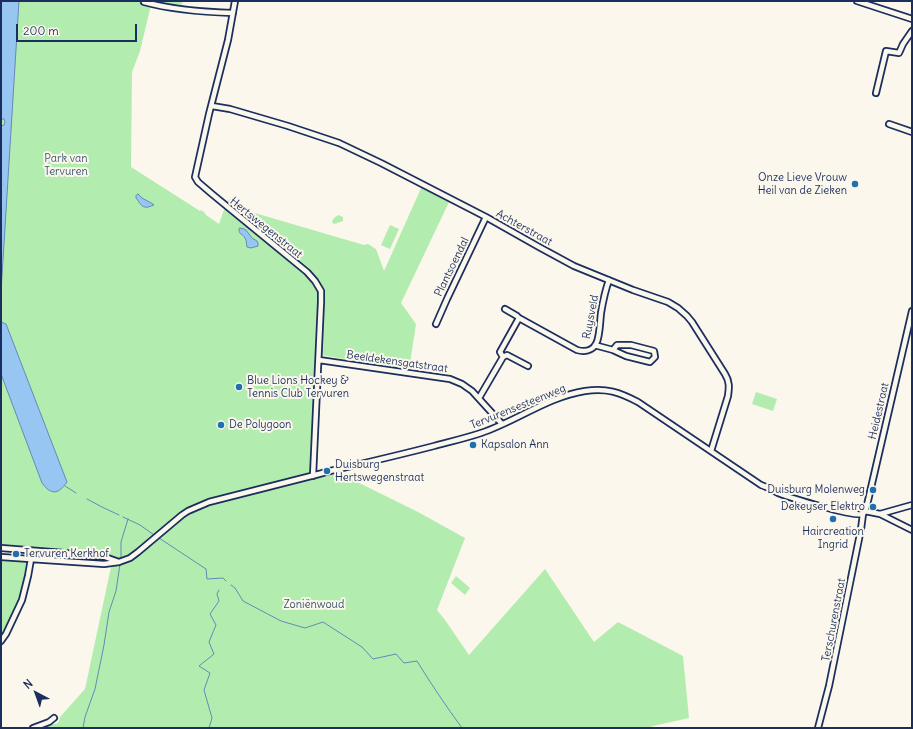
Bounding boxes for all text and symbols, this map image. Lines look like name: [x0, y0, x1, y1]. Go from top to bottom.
scale bar: [18, 16, 139, 42]
text: 200 m: [23, 23, 59, 38]
park label: Park van Tervuren: [44, 152, 88, 178]
place label: Onze Lieve Vrouw Heil van de Zieken: [758, 171, 847, 197]
marker: Onze Lieve Vrouw Heil van de Zieken: [850, 179, 860, 189]
street label: Hertswegenstraat: [227, 195, 305, 261]
street label: Achterstraat: [494, 207, 554, 249]
street label: Plantsoendal: [432, 235, 472, 299]
street label: Ruysveld: [580, 294, 602, 340]
street label: Beeldekensgatstraat: [346, 348, 448, 376]
place label: Blue Lions Hockey & Tennis Club Tervuren: [247, 374, 349, 400]
street label: Heidestraat: [866, 381, 892, 441]
marker: Blue Lions Hockey & Tennis Club Tervuren: [234, 382, 244, 392]
street label: Tervurensesteenweg: [468, 382, 568, 432]
place label: De Polygoon: [229, 418, 291, 432]
marker: De Polygoon: [216, 420, 226, 430]
place label: Kapsalon Ann: [481, 438, 549, 452]
marker: Kapsalon Ann: [468, 440, 478, 450]
place label: Duisburg Hertswegenstraat: [335, 458, 424, 484]
marker: Duisburg Hertswegenstraat: [322, 466, 332, 476]
place label: Duisburg Molenweg: [767, 483, 865, 497]
marker: Duisburg Molenweg: [868, 485, 878, 495]
place label: Dekeyser Elektro: [781, 500, 865, 514]
marker: Dekeyser Elektro: [868, 502, 878, 512]
marker: Haircreation Ingrid: [828, 514, 838, 524]
place label: Haircreation Ingrid: [802, 525, 864, 551]
place label: Tervuren Kerkhof: [24, 547, 109, 561]
marker: Tervuren Kerkhof: [11, 549, 21, 559]
street label: Terschurenstraat: [819, 577, 849, 663]
park label: Zoniënwoud: [284, 598, 344, 612]
north arrow: [16, 673, 56, 713]
text: N: [21, 676, 36, 692]

